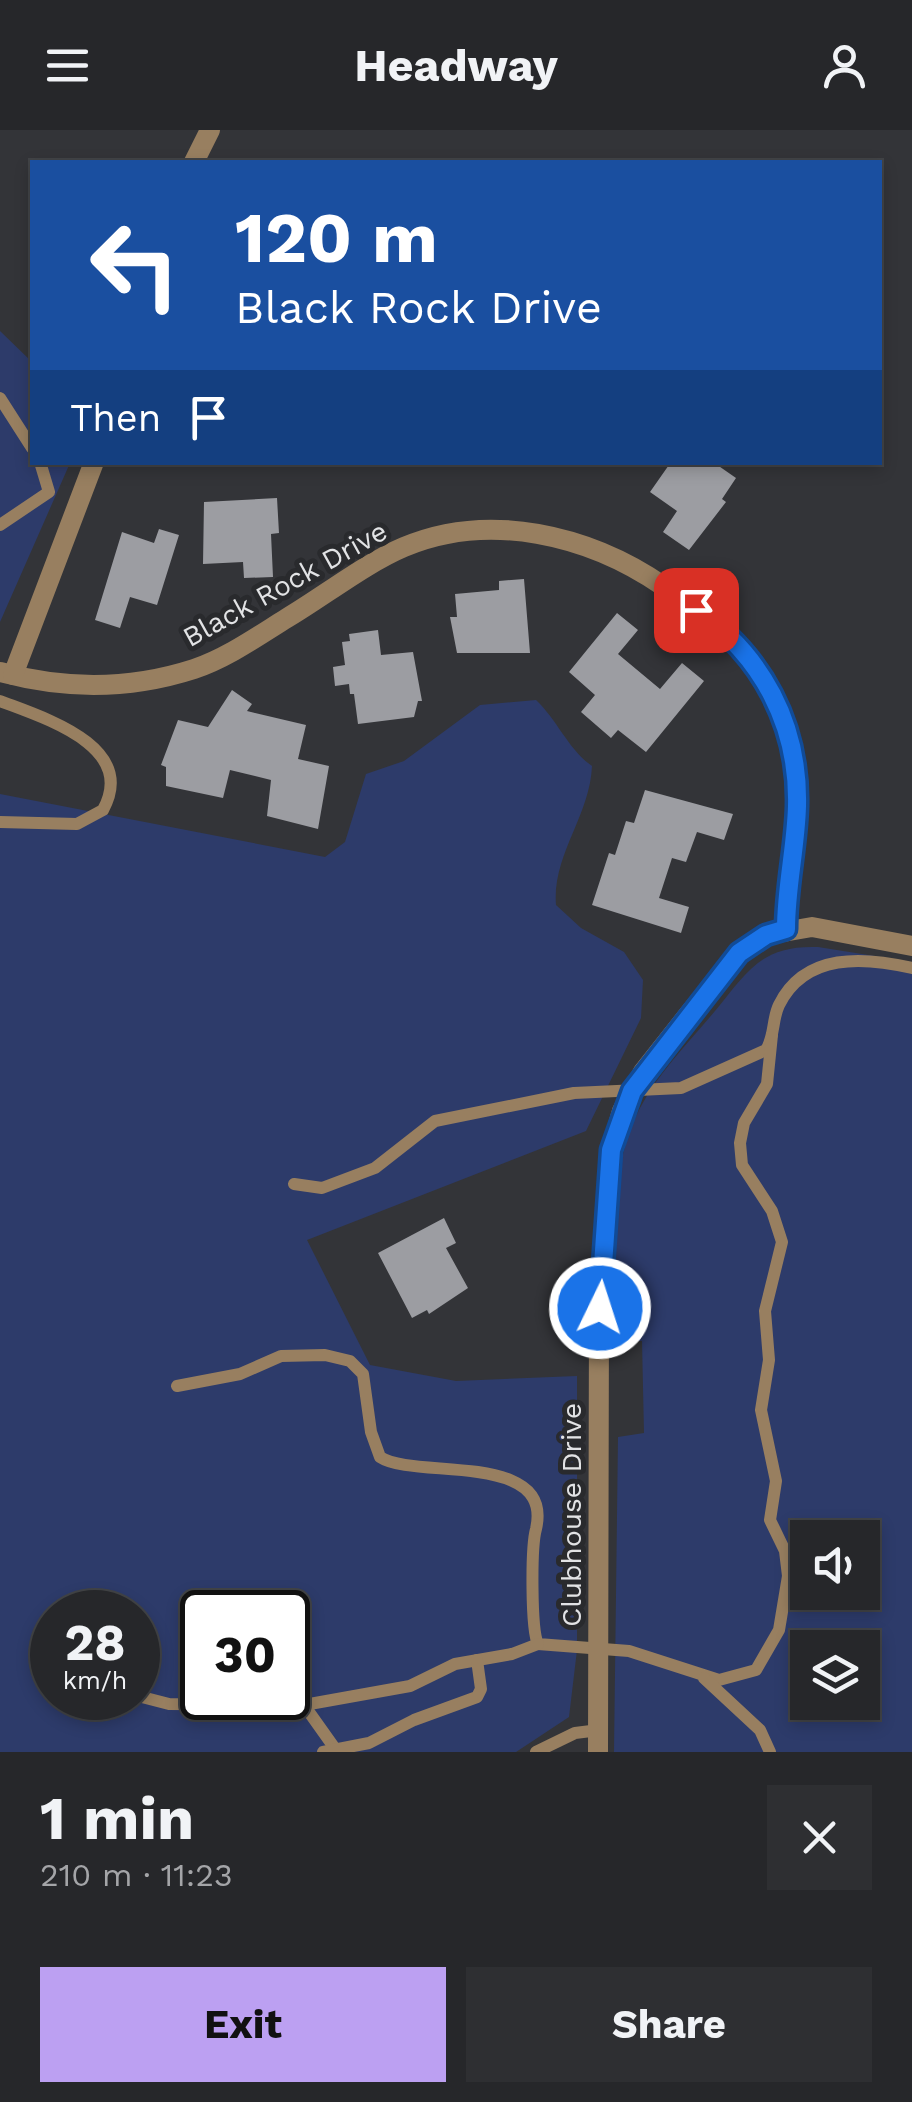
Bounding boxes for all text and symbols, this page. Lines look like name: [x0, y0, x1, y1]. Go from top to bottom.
icon: menu: [40, 38, 95, 93]
icon: person: [817, 38, 872, 93]
text: Headway: [354, 39, 558, 92]
text: 120 m: [235, 197, 438, 279]
icon: left: [70, 200, 200, 330]
text: Black Rock Drive: [235, 281, 602, 334]
icon: arrive: [181, 390, 236, 445]
text: Then: [70, 396, 161, 440]
street label: Black Rock Drive: [177, 514, 393, 654]
pin: [654, 568, 739, 653]
icon: arrive: [669, 583, 724, 638]
position arrow: [548, 1256, 652, 1360]
street label: Clubhouse Drive: [555, 1403, 588, 1627]
map controls: [790, 1520, 880, 1720]
button: sound: [790, 1520, 880, 1610]
speed limit sign: 30: [180, 1590, 310, 1720]
text: 28: [64, 1613, 126, 1672]
button: layers: [790, 1630, 880, 1720]
text: km/h: [63, 1666, 127, 1695]
text: 1 min: [40, 1783, 194, 1854]
button: close: [767, 1785, 872, 1890]
text: 210 m · 11:23: [40, 1856, 233, 1894]
button: Exit: [40, 1967, 446, 2082]
button: Share: [466, 1967, 872, 2082]

